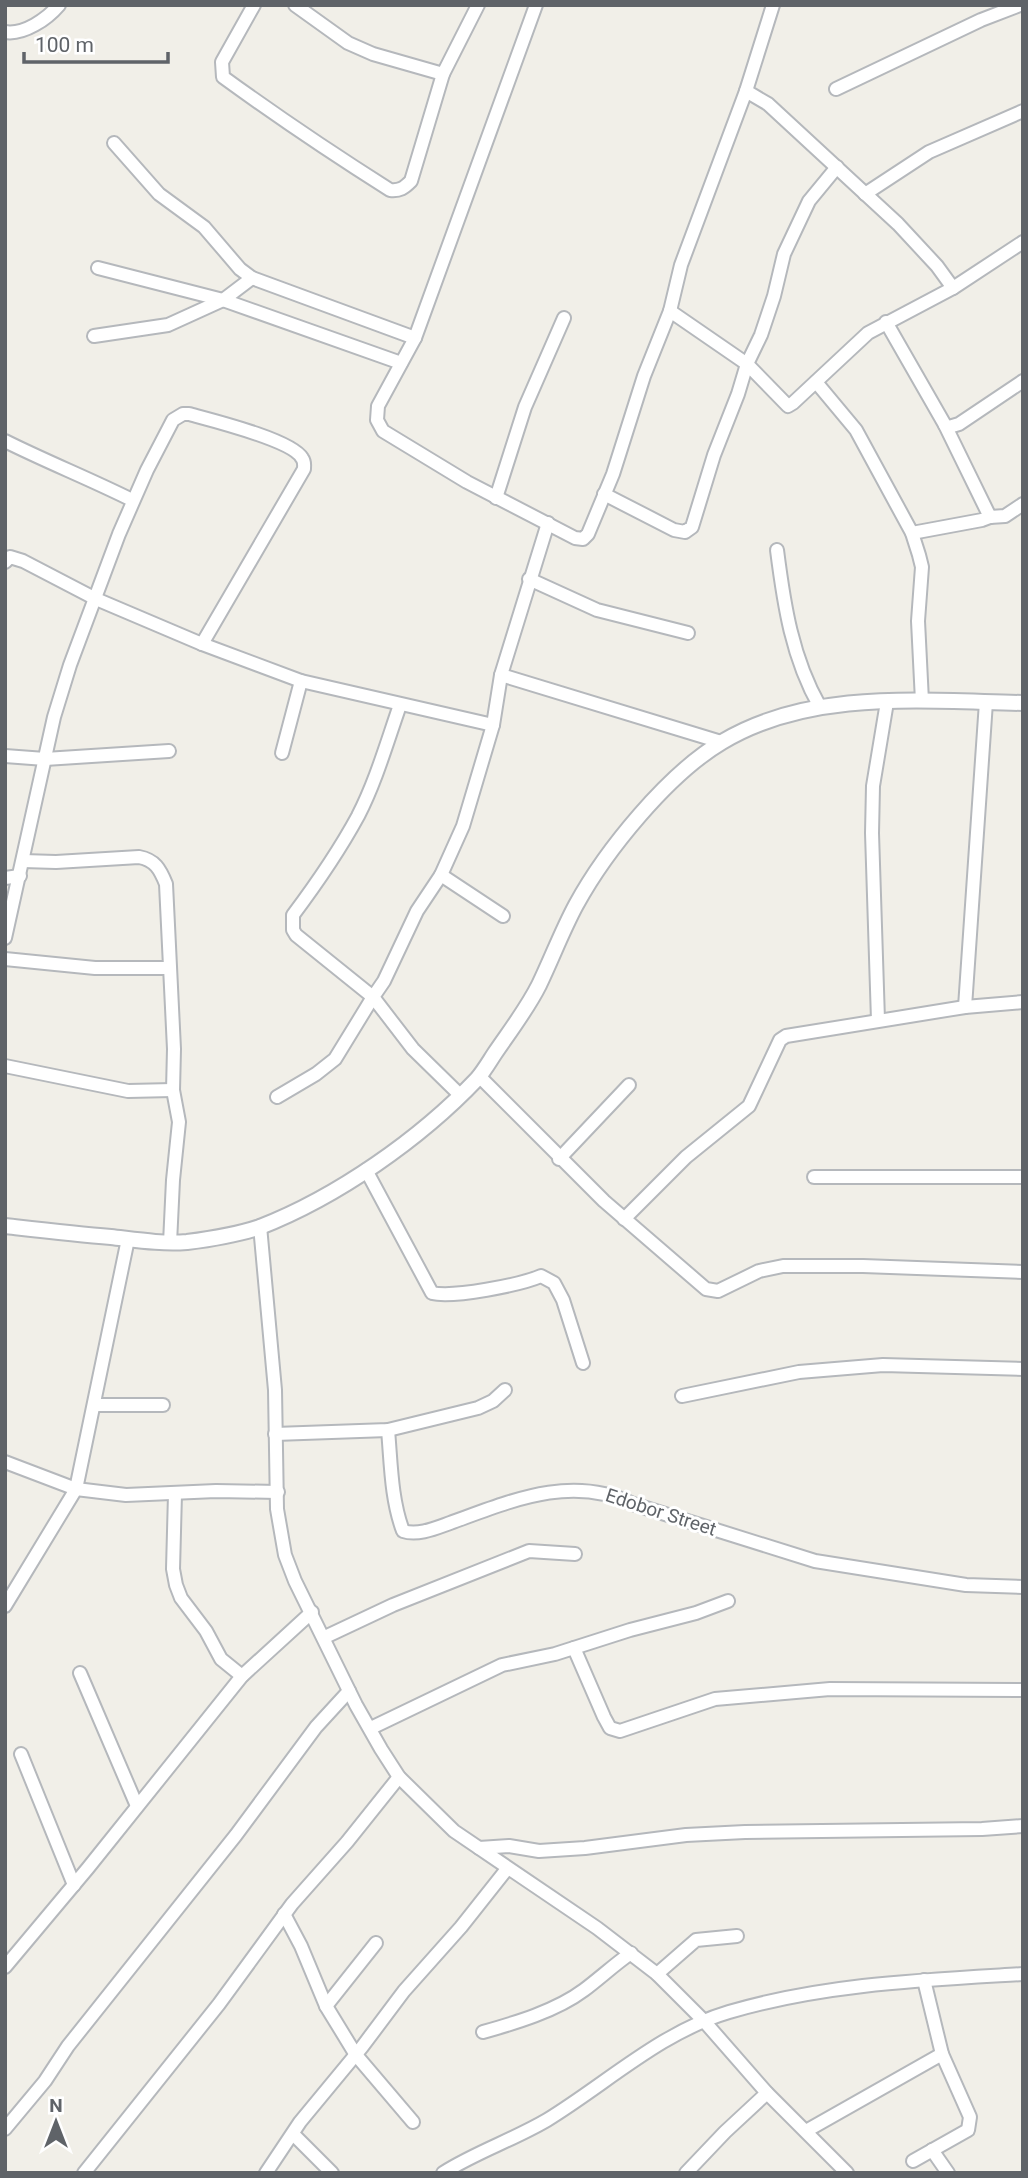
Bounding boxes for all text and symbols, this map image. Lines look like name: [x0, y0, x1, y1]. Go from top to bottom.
scale bar: [24, 21, 168, 65]
text: 100 m: [35, 33, 94, 57]
street label: Edobor Street: [603, 1483, 719, 1541]
north arrow: [21, 2087, 91, 2157]
text: N: [49, 2094, 63, 2117]

